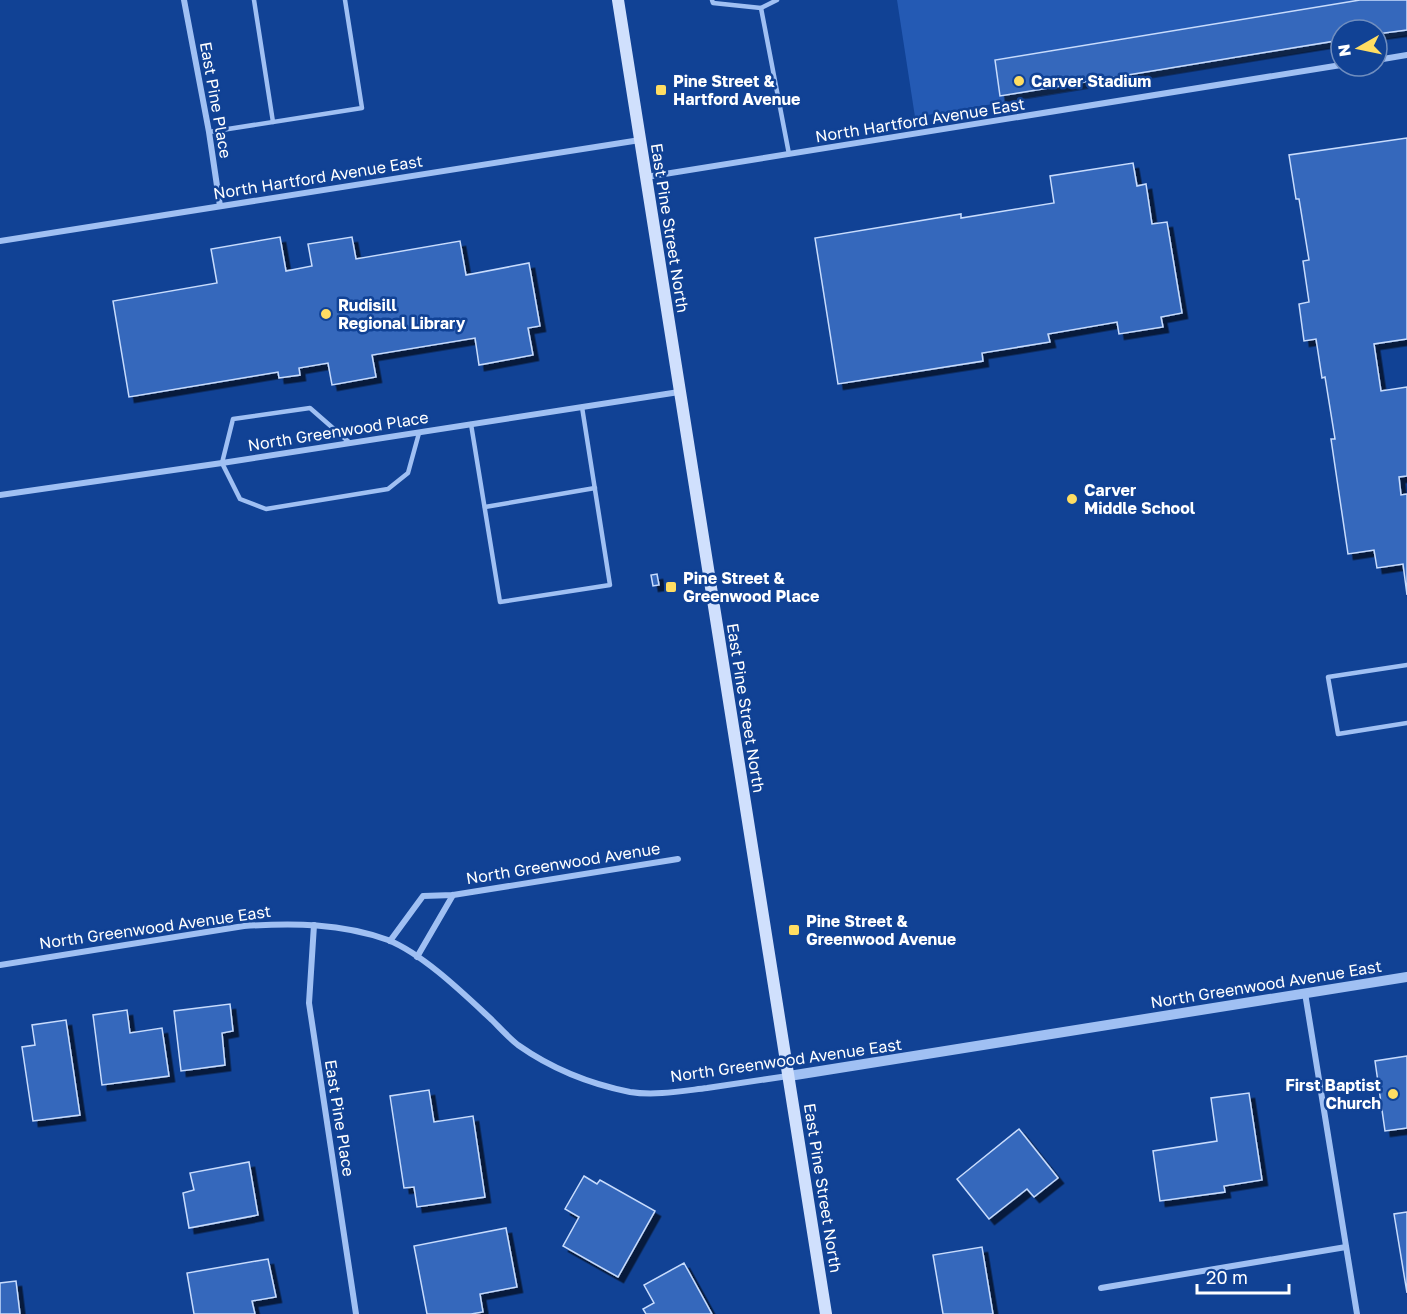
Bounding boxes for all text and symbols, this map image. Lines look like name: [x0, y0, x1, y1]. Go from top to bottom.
north arrow: [1329, 18, 1389, 78]
street label: East Pine Place: [196, 40, 236, 160]
text: N: [1333, 43, 1355, 58]
place label: Pine Street & Hartford Avenue: [673, 71, 800, 109]
place label: Carver Stadium: [1031, 71, 1151, 91]
marker: Carver Stadium: [1012, 74, 1026, 88]
marker: Pine Street & Hartford Avenue: [654, 83, 668, 97]
street label: North Hartford Avenue East: [814, 94, 1026, 146]
street label: East Pine Street North: [647, 142, 693, 314]
street label: North Hartford Avenue East: [212, 151, 424, 203]
place label: Rudisill Regional Library: [338, 295, 466, 333]
marker: Rudisill Regional Library: [319, 307, 333, 321]
street label: North Greenwood Place: [246, 407, 430, 455]
place label: Carver Middle School: [1084, 480, 1196, 518]
marker: Carver Middle School: [1065, 492, 1079, 506]
place label: Pine Street & Greenwood Place: [683, 568, 819, 606]
marker: Pine Street & Greenwood Place: [664, 580, 678, 594]
street label: East Pine Street North: [723, 622, 769, 794]
street label: North Greenwood Avenue: [464, 838, 662, 888]
street label: North Greenwood Avenue East: [38, 901, 272, 953]
place label: Pine Street & Greenwood Avenue: [806, 911, 956, 949]
marker: Pine Street & Greenwood Avenue: [787, 923, 801, 937]
street label: North Greenwood Avenue East: [1149, 956, 1383, 1012]
street label: North Greenwood Avenue East: [669, 1034, 903, 1086]
street label: East Pine Place: [321, 1058, 359, 1178]
place label: First Baptist Church: [1285, 1075, 1381, 1113]
marker: First Baptist Church: [1386, 1087, 1400, 1101]
street label: East Pine Street North: [800, 1102, 846, 1274]
scale bar: [1197, 1257, 1288, 1295]
text: 20 m: [1206, 1266, 1248, 1288]

